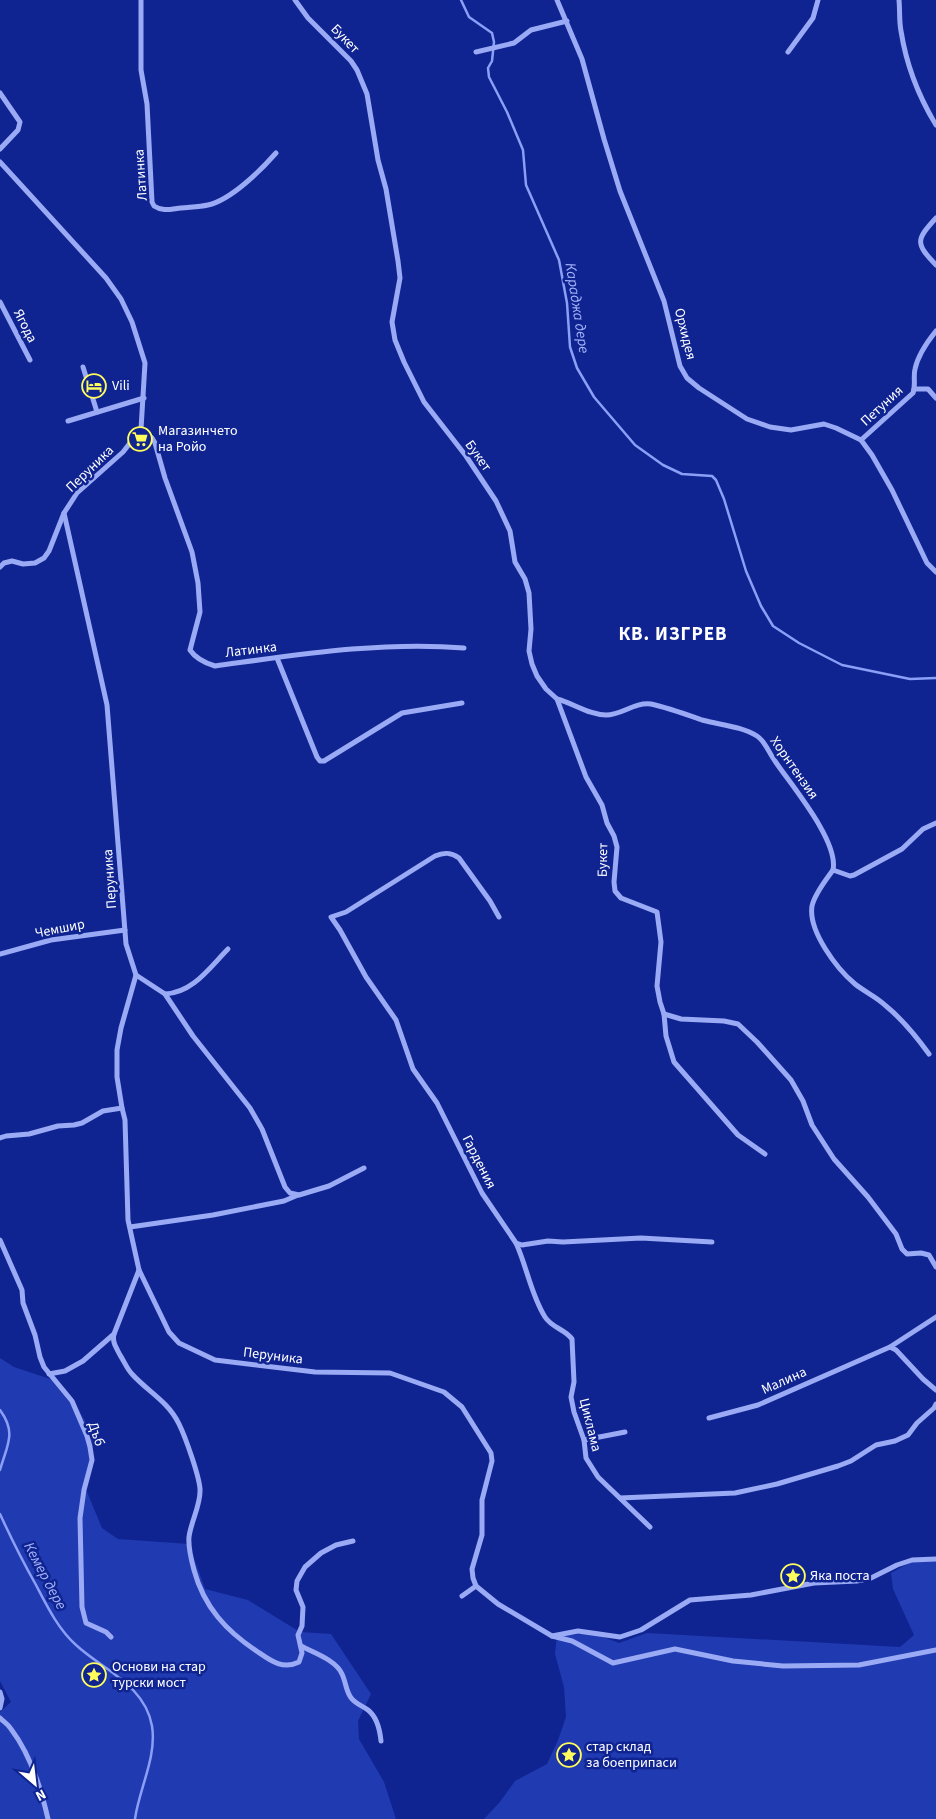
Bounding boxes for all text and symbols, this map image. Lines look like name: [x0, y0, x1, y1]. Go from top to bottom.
street label: Букет: [326, 20, 365, 59]
street label: Латинка: [129, 148, 153, 202]
water label: Караджа дере: [559, 261, 595, 355]
street label: Ягода: [8, 306, 42, 346]
street label: Орхидея: [669, 306, 701, 362]
hotel icon: Vili: [81, 373, 107, 399]
place label: Vili: [112, 376, 130, 396]
street label: Петуния: [856, 381, 908, 431]
place label: Магазинчето на Ройо: [158, 421, 238, 457]
supermarket icon: Магазинчето на Ройо: [127, 426, 153, 452]
street label: Букет: [460, 436, 496, 476]
street label: Перуника: [62, 441, 118, 497]
district label: КВ. ИЗГРЕВ: [618, 621, 728, 648]
street label: Латинка: [224, 637, 278, 663]
street label: Хорнтензия: [765, 732, 823, 804]
street label: Букет: [593, 842, 613, 877]
street label: Перуника: [98, 848, 122, 910]
street label: Чемшир: [33, 914, 87, 944]
street label: Гардения: [457, 1132, 501, 1192]
street label: Перуника: [242, 1342, 304, 1370]
street label: Малина: [758, 1362, 810, 1400]
street label: Циклама: [574, 1396, 606, 1454]
street label: Дъб: [83, 1419, 109, 1449]
water label: Кемер дере: [18, 1539, 72, 1613]
place icon: Яка поста: [780, 1563, 806, 1589]
place label: Яка поста: [810, 1566, 870, 1586]
place label: Основи на стар турски мост: [112, 1657, 206, 1693]
place icon: Основи на стар турски мост: [81, 1662, 107, 1688]
place label: стар склад за боеприпаси: [586, 1737, 677, 1773]
place icon: стар склад за боеприпаси: [556, 1742, 582, 1768]
north arrow: [10, 1759, 60, 1809]
text: N: [32, 1784, 49, 1806]

